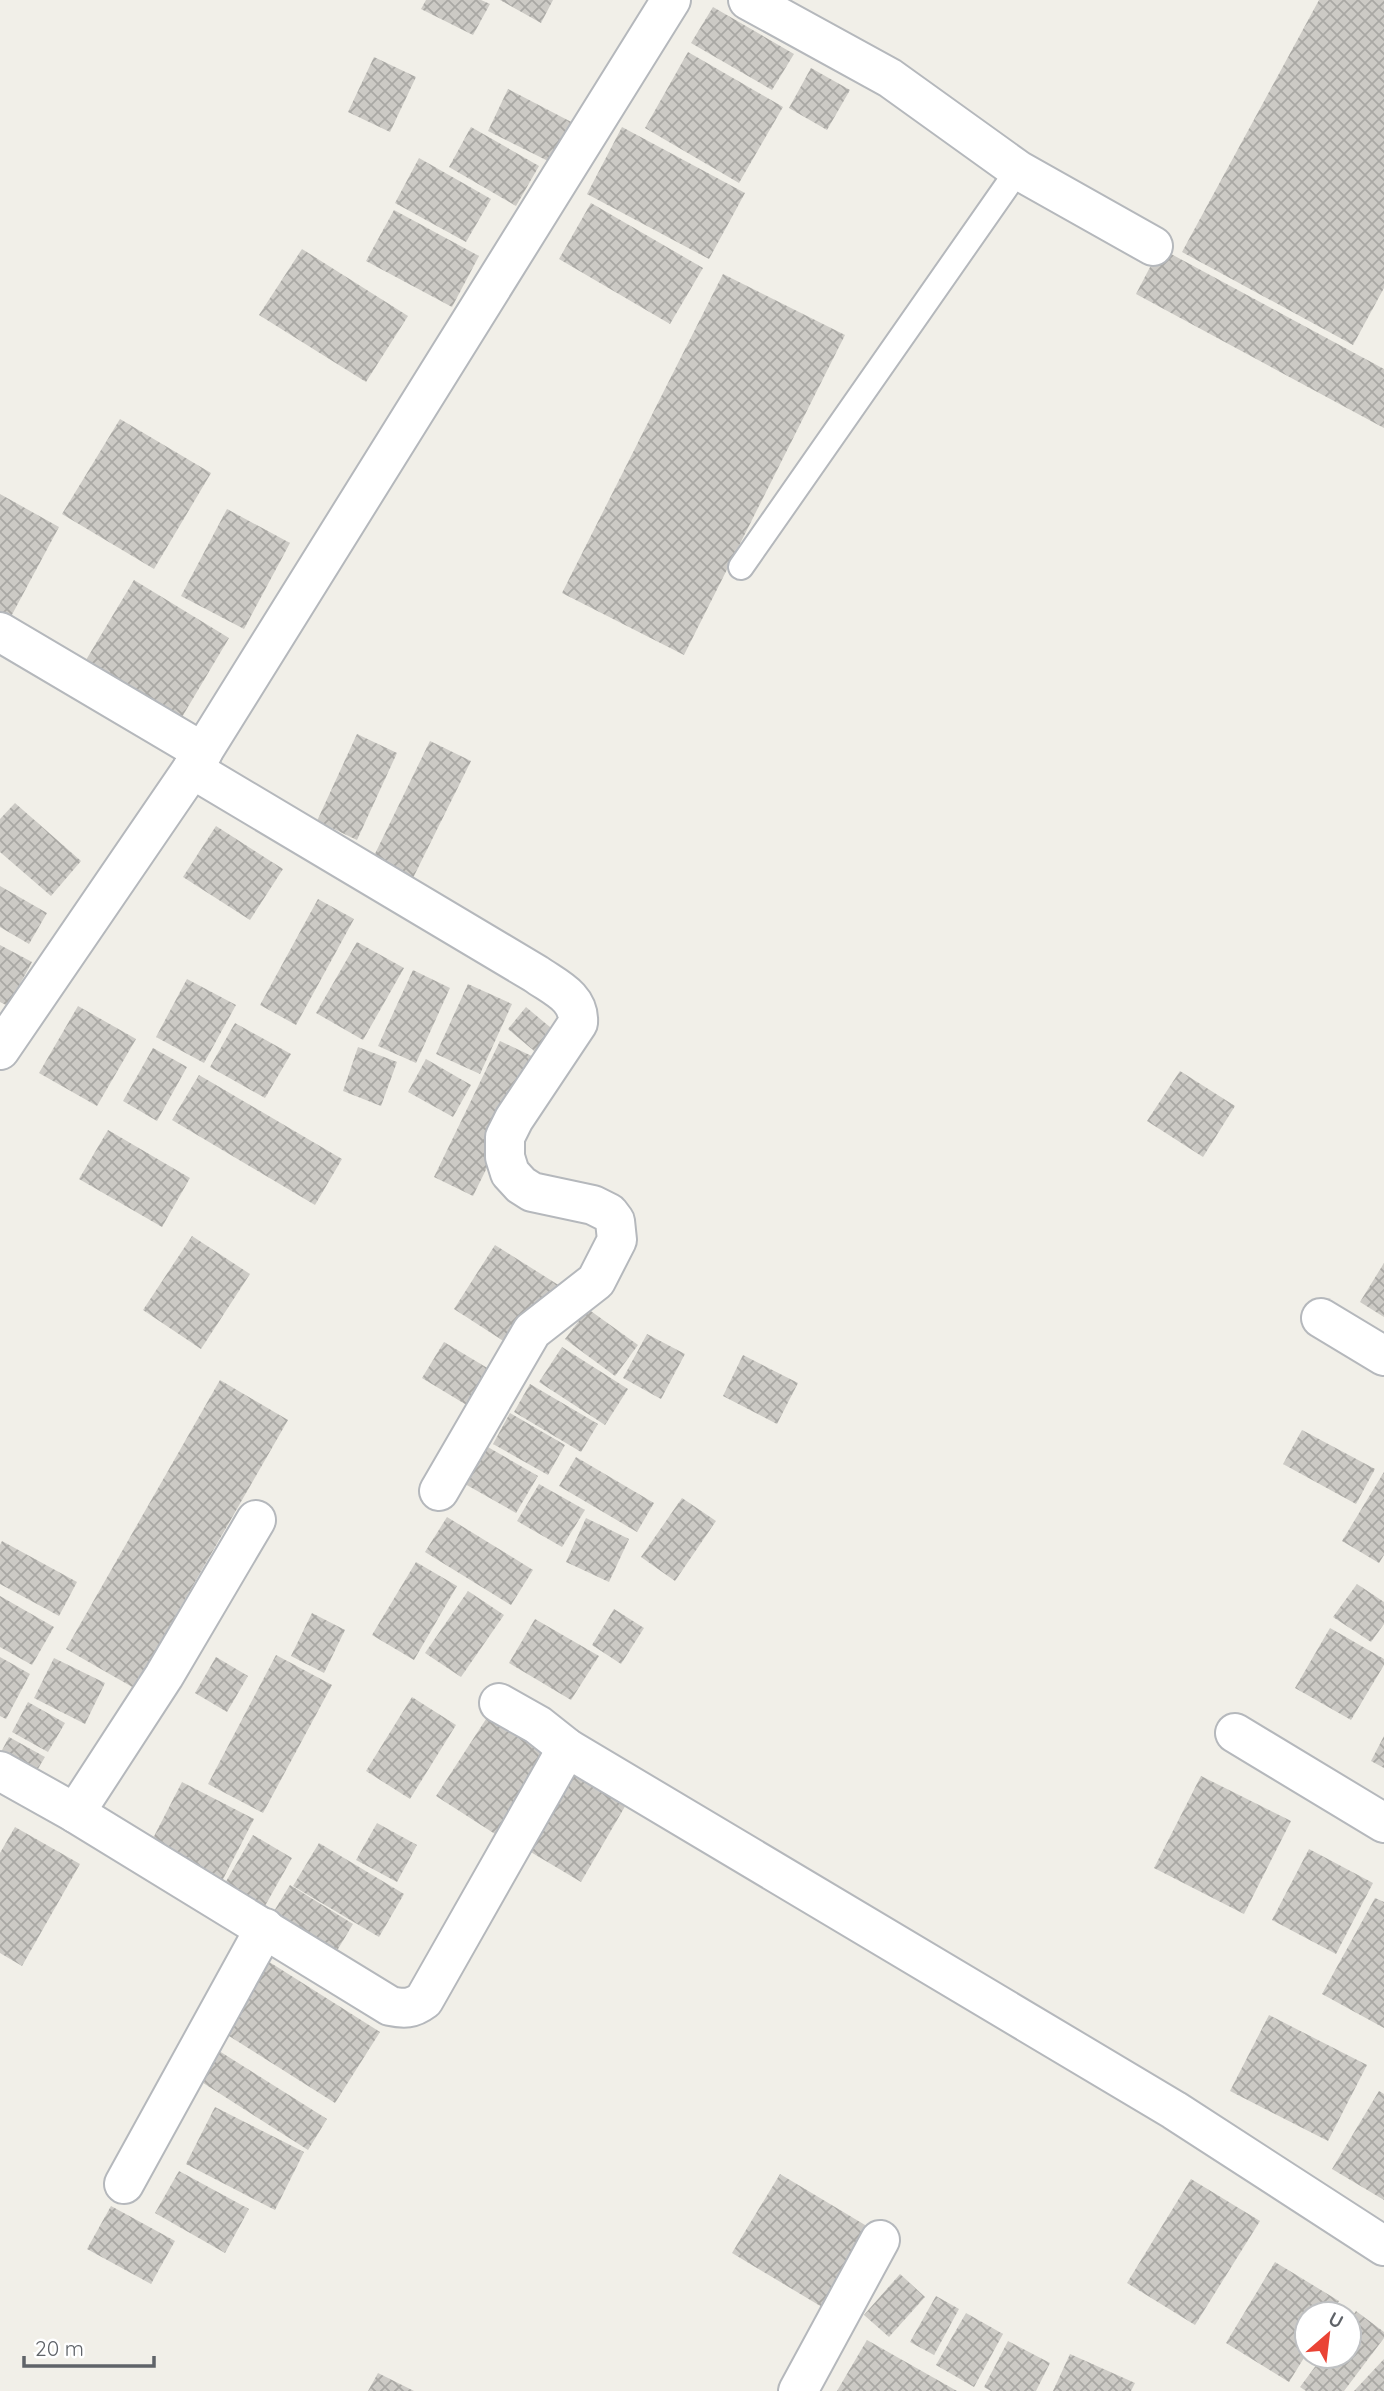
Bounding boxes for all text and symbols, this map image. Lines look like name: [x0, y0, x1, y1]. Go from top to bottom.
north arrow: [1293, 2300, 1363, 2370]
text: U: [1324, 2306, 1348, 2334]
scale bar: [24, 2324, 154, 2368]
text: 20 m: [35, 2335, 84, 2361]

